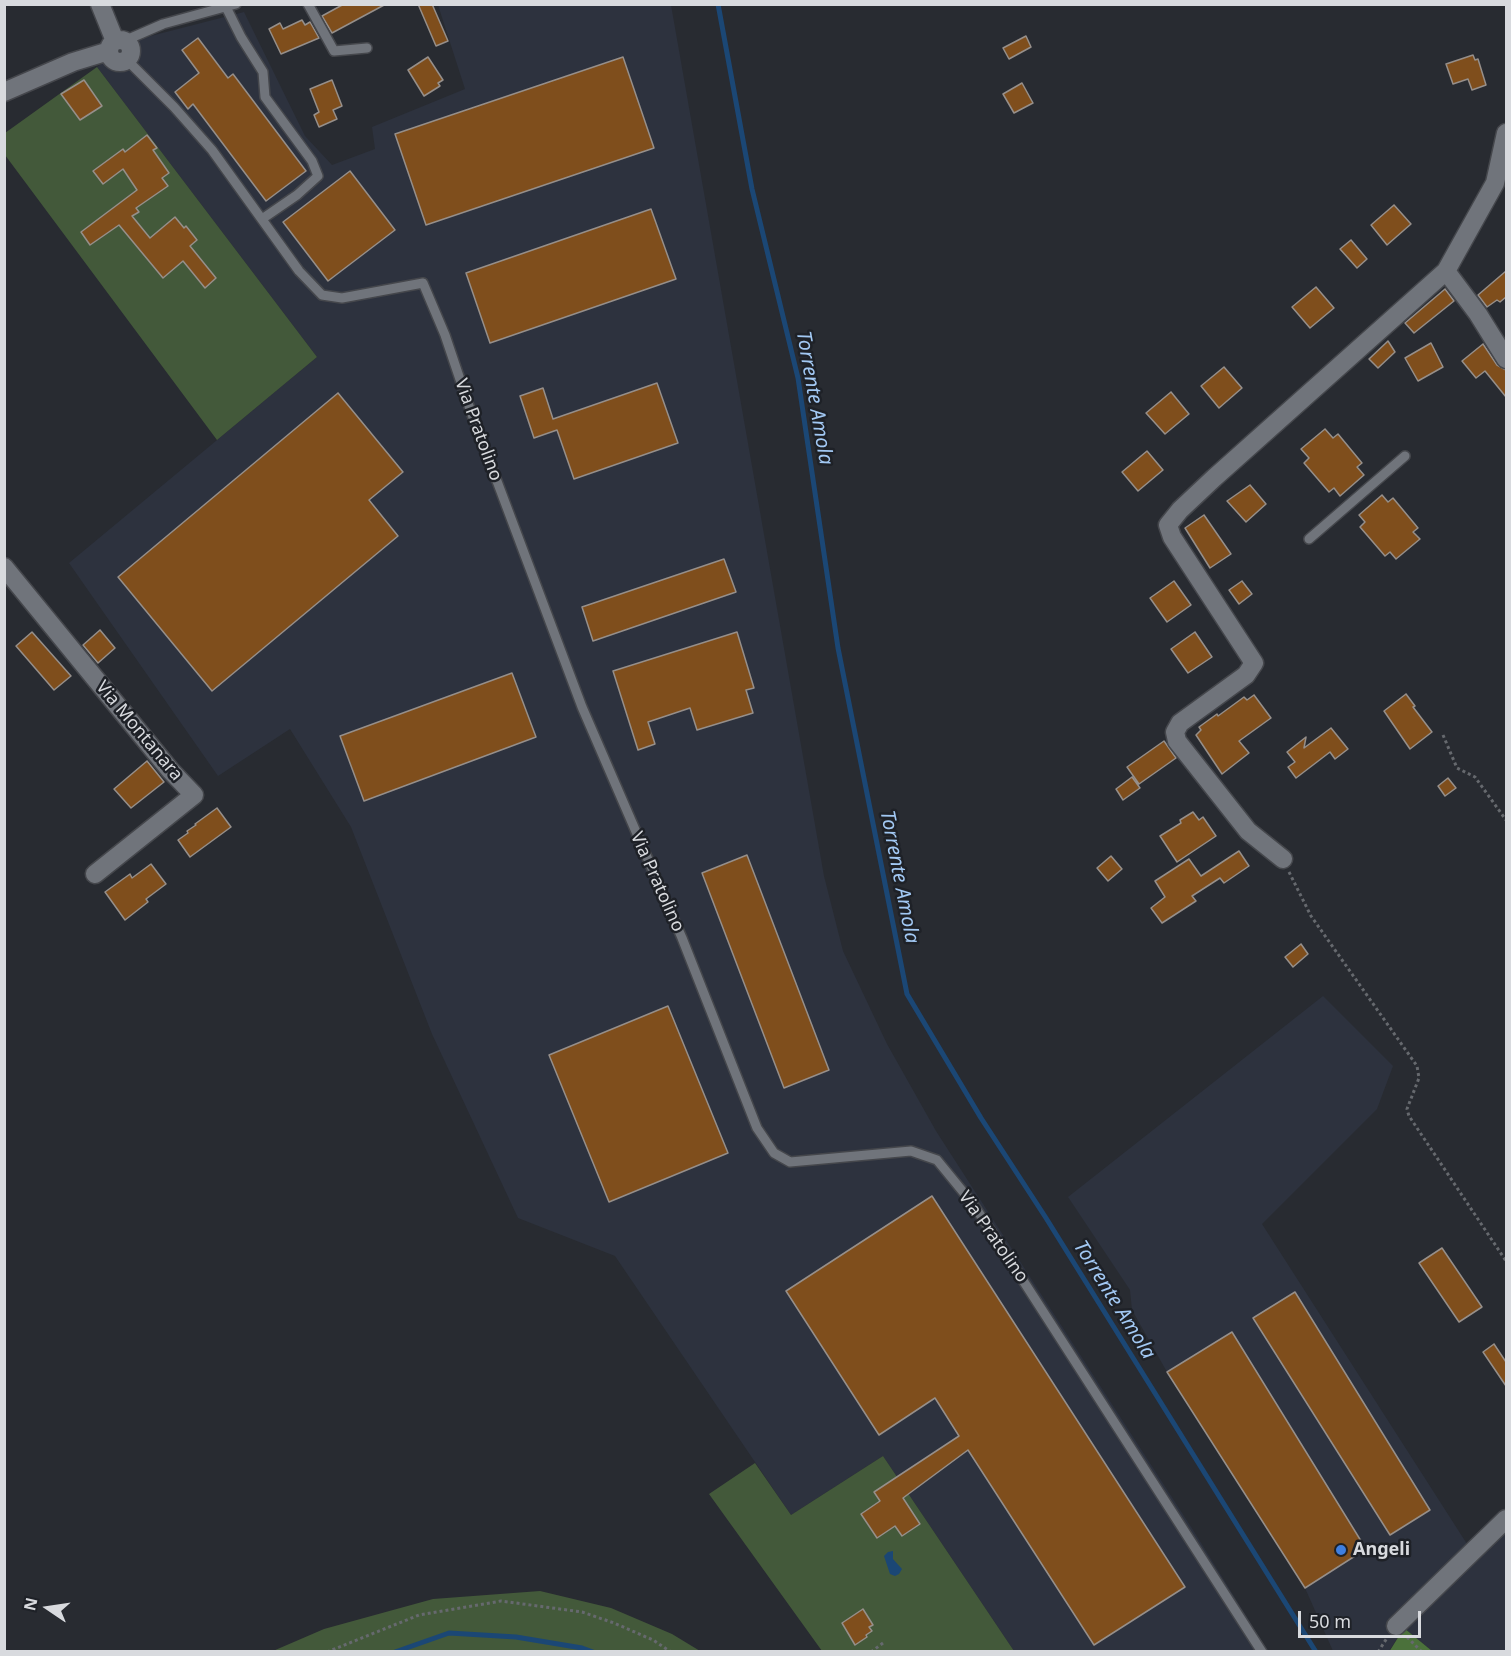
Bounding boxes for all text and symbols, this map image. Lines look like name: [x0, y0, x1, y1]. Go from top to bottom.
water label: Torrente Amola: [790, 329, 838, 467]
street label: Via Pratolino: [450, 376, 506, 484]
street label: Via Montanara: [91, 677, 187, 785]
water label: Torrente Amola: [874, 808, 924, 946]
street label: Via Pratolino: [625, 829, 689, 935]
street label: Via Pratolino: [953, 1187, 1033, 1287]
water label: Torrente Amola: [1068, 1236, 1160, 1364]
place label: Angeli: [1353, 1539, 1410, 1561]
marker: Angeli: [1334, 1543, 1348, 1557]
north arrow: [18, 1578, 78, 1638]
text: N: [18, 1595, 43, 1613]
scale bar: [1301, 1599, 1424, 1637]
text: 50 m: [1309, 1609, 1351, 1633]

